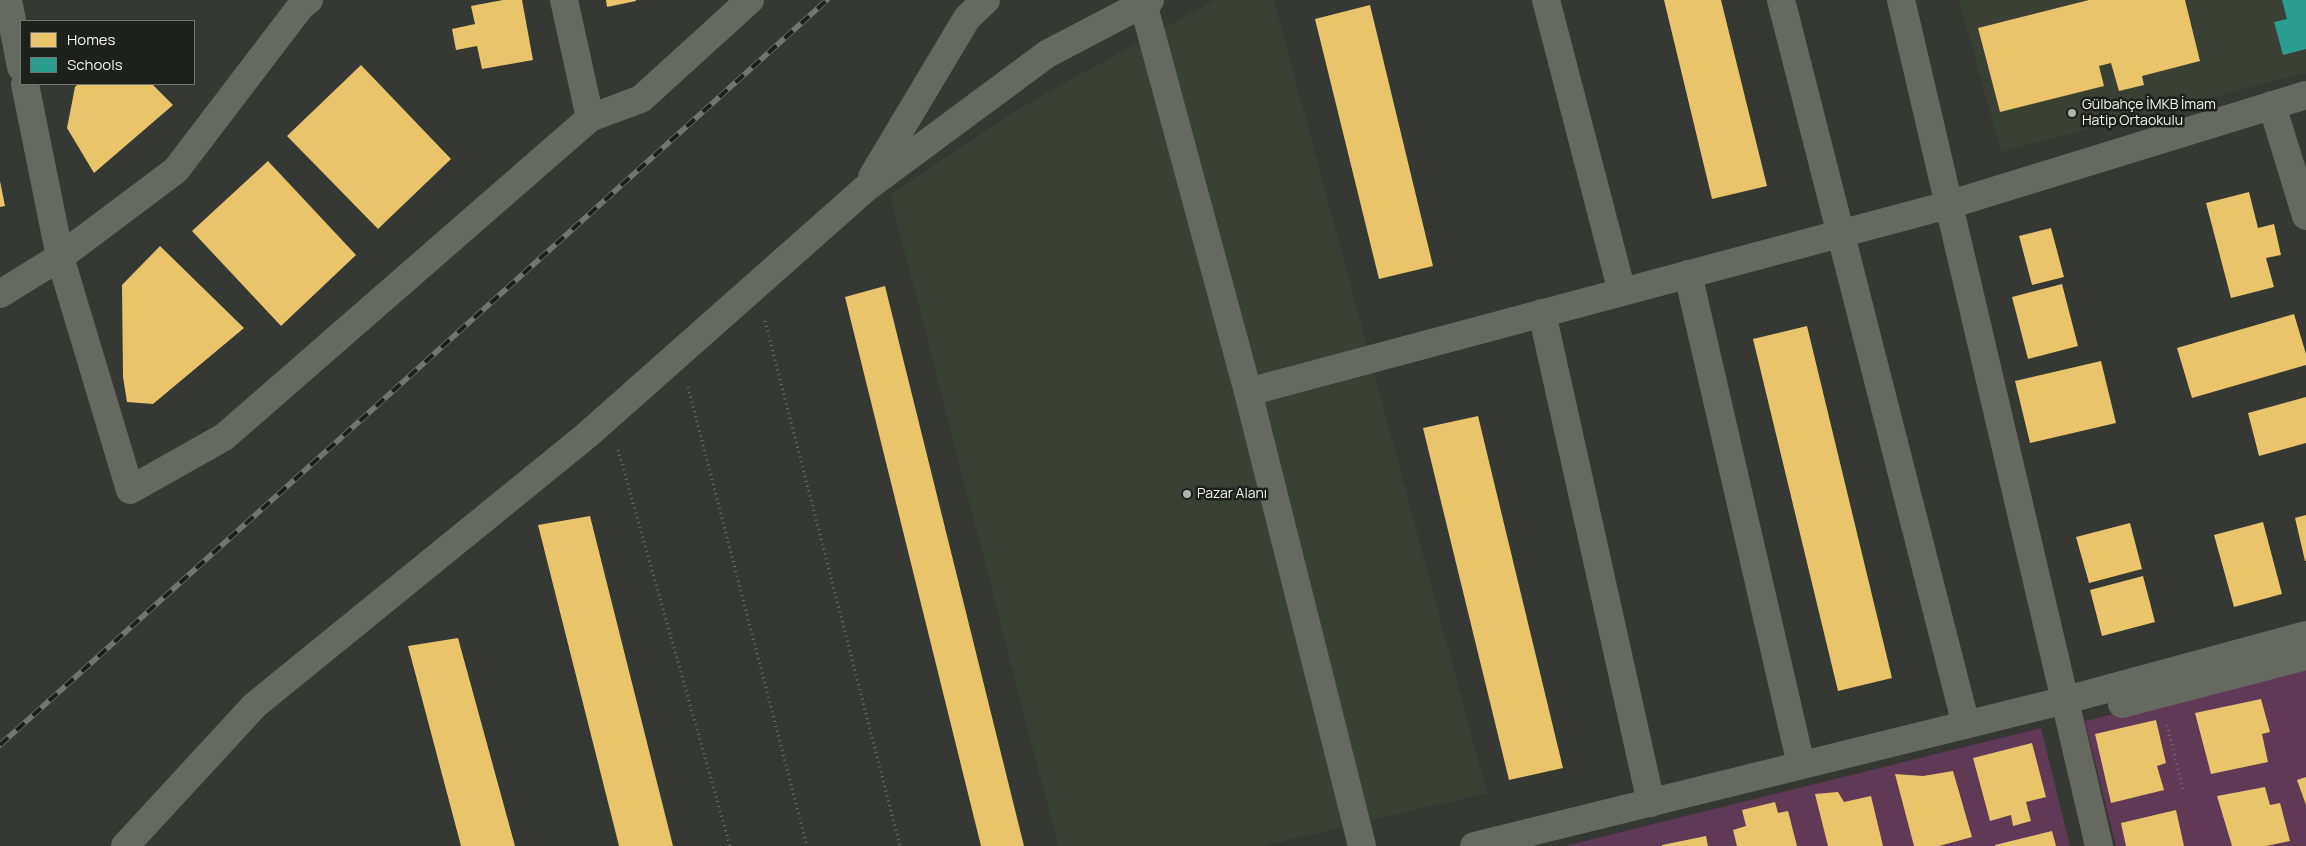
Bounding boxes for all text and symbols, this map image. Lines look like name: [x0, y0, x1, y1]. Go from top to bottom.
legend: [20, 20, 195, 85]
text: Homes: [67, 29, 115, 50]
text: Schools: [67, 54, 123, 75]
place label: Gülbahçe İMKB İmam Hatip Ortaokulu: [2082, 97, 2216, 130]
marker: Gülbahçe İMKB İmam Hatip Ortaokulu: [2066, 107, 2078, 119]
place label: Pazar Alanı: [1197, 486, 1267, 502]
marker: Pazar Alanı: [1181, 488, 1193, 500]

